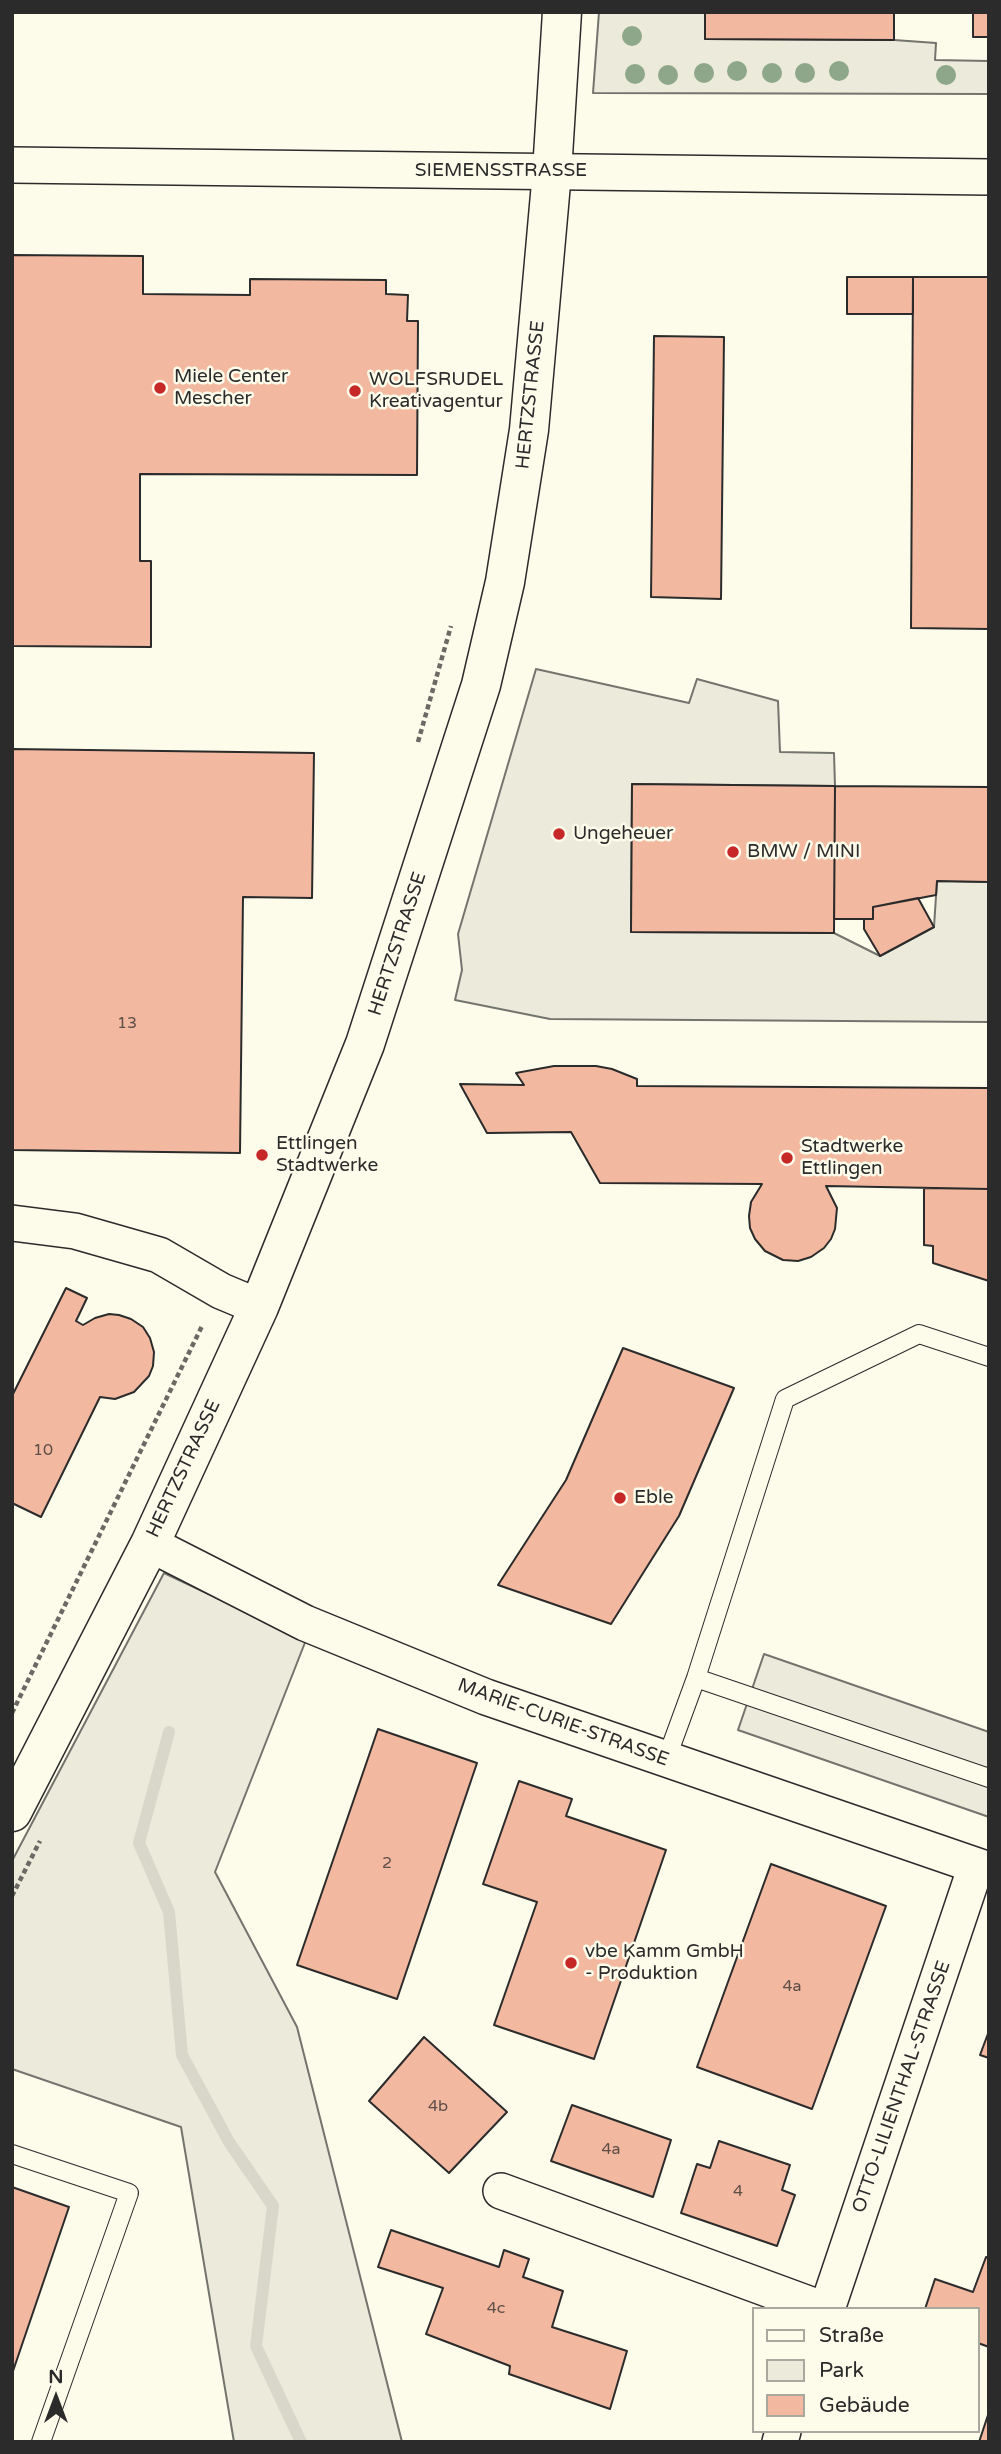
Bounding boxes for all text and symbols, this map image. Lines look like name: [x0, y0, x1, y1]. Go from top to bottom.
street label: SIEMENSSTRASSE: [415, 160, 587, 182]
street label: HERTZSTRASSE: [512, 319, 550, 471]
place label: Miele Center Mescher: [174, 366, 288, 410]
place label: WOLFSRUDEL Kreativagentur: [369, 369, 503, 413]
marker: Miele Center Mescher: [152, 380, 168, 396]
marker: WOLFSRUDEL Kreativagentur: [347, 383, 363, 399]
place label: Ungeheuer: [573, 823, 673, 845]
marker: Ungeheuer: [551, 826, 567, 842]
place label: BMW / MINI: [747, 841, 860, 863]
marker: BMW / MINI: [725, 844, 741, 860]
street label: HERTZSTRASSE: [364, 869, 432, 1019]
house number: 13: [117, 1014, 137, 1034]
place label: Ettlingen Stadtwerke: [276, 1133, 378, 1177]
place label: Stadtwerke Ettlingen: [801, 1136, 903, 1180]
marker: Ettlingen Stadtwerke: [254, 1147, 270, 1163]
marker: Stadtwerke Ettlingen: [779, 1150, 795, 1166]
street label: HERTZSTRASSE: [142, 1396, 226, 1542]
house number: 10: [33, 1441, 53, 1461]
place label: Eble: [634, 1487, 674, 1509]
marker: Eble: [612, 1490, 628, 1506]
street label: MARIE-CURIE-STRASSE: [454, 1674, 672, 1772]
house number: 2: [382, 1854, 392, 1874]
place label: vbe Kamm GmbH - Produktion: [585, 1941, 744, 1985]
marker: vbe Kamm GmbH - Produktion: [563, 1955, 579, 1971]
street label: OTTO-LILIENTHAL-STRASSE: [848, 1958, 956, 2216]
house number: 4a: [782, 1977, 802, 1997]
house number: 4b: [428, 2097, 448, 2117]
house number: 4a: [601, 2140, 621, 2160]
house number: 4: [733, 2182, 743, 2202]
house number: 4c: [487, 2299, 505, 2319]
legend: [752, 2307, 980, 2433]
text: Straße: [819, 2323, 884, 2348]
text: Park: [819, 2358, 864, 2383]
north arrow: [21, 2363, 91, 2433]
text: N: [48, 2366, 64, 2388]
text: Gebäude: [819, 2393, 910, 2418]

